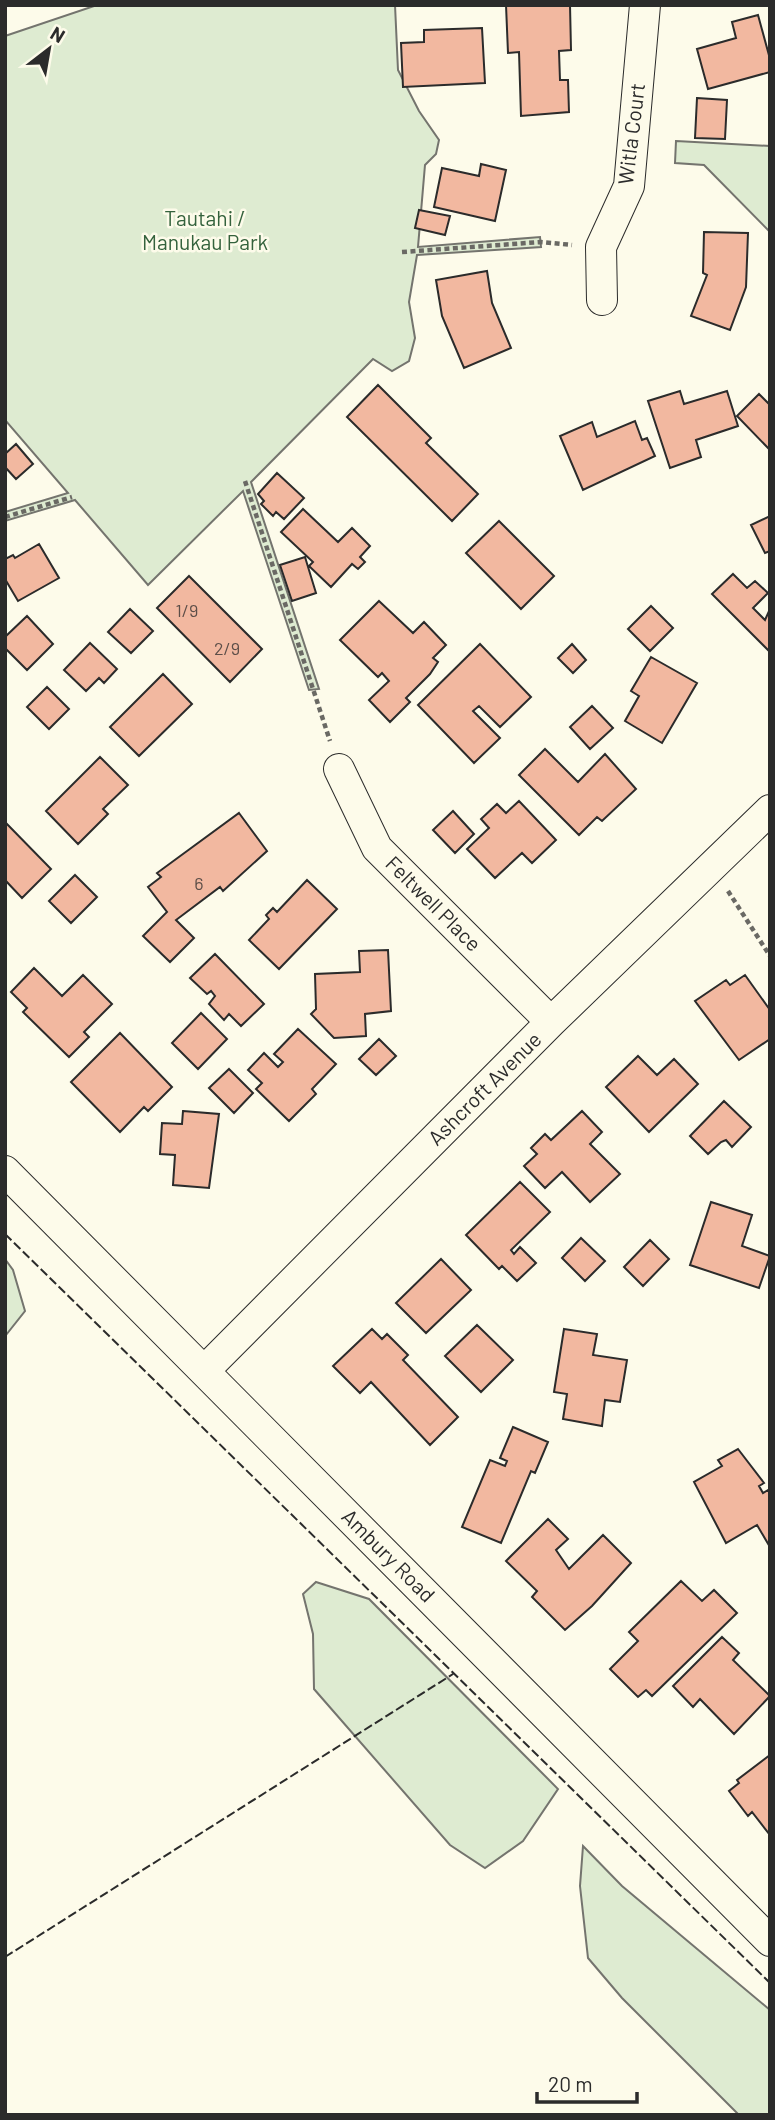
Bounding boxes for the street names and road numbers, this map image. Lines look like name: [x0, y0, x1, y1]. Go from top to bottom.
street label: Witla Court: [612, 82, 649, 186]
street label: Feltwell Place: [381, 850, 487, 956]
street label: Ashcroft Avenue: [422, 1026, 546, 1150]
street label: Ambury Road: [337, 1503, 441, 1607]

